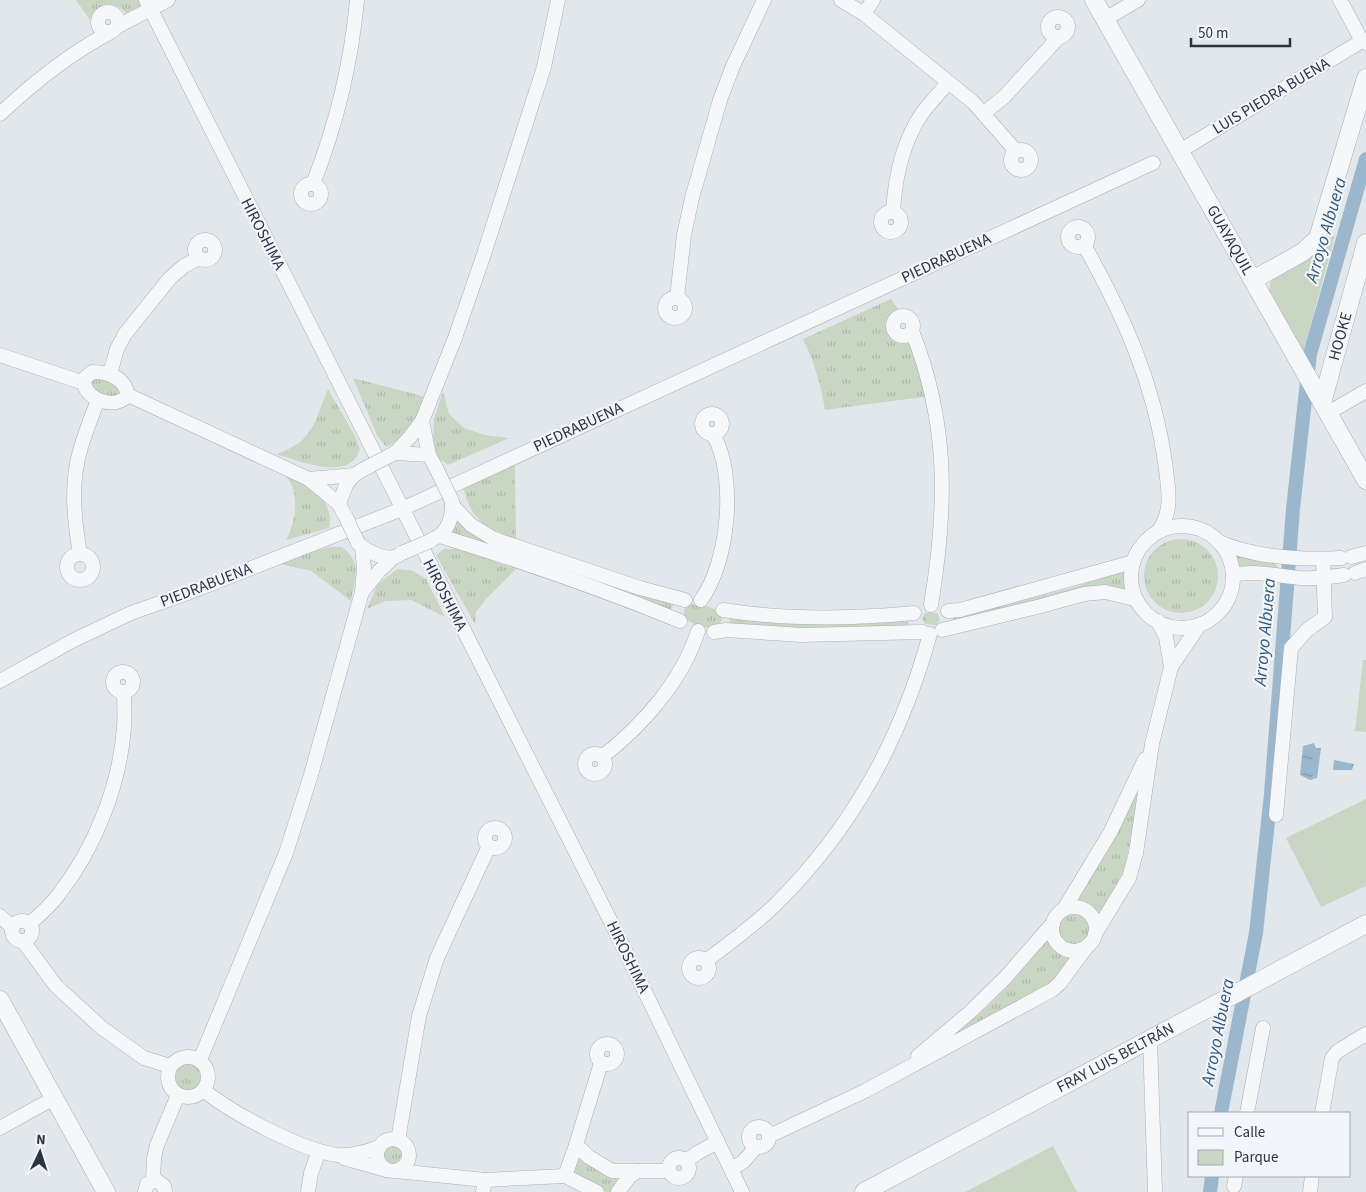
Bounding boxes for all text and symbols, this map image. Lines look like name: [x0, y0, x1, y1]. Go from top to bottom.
scale bar: [1191, 15, 1290, 47]
text: 50 m: [1198, 23, 1228, 44]
street label: LUIS PIEDRA BUENA: [1208, 52, 1334, 140]
water label: Arroyo Albuera: [1299, 174, 1353, 286]
street label: HIROSHIMA: [236, 194, 291, 274]
street label: GUAYAQUIL: [1201, 201, 1259, 279]
street label: PIEDRABUENA: [898, 228, 995, 288]
street label: HOOKE: [1323, 310, 1357, 363]
street label: PIEDRABUENA: [530, 397, 627, 457]
street label: HIROSHIMA: [418, 555, 473, 635]
street label: PIEDRABUENA: [157, 557, 255, 613]
water label: Arroyo Albuera: [1248, 577, 1282, 688]
street label: HIROSHIMA: [601, 917, 655, 997]
water label: Arroyo Albuera: [1195, 976, 1241, 1088]
street label: FRAY LUIS BELTRÁN: [1053, 1017, 1178, 1098]
legend: [1188, 1112, 1351, 1177]
text: Calle: [1234, 1122, 1265, 1143]
north arrow: [15, 1127, 65, 1177]
text: N: [35, 1130, 46, 1150]
text: Parque: [1234, 1147, 1278, 1168]

